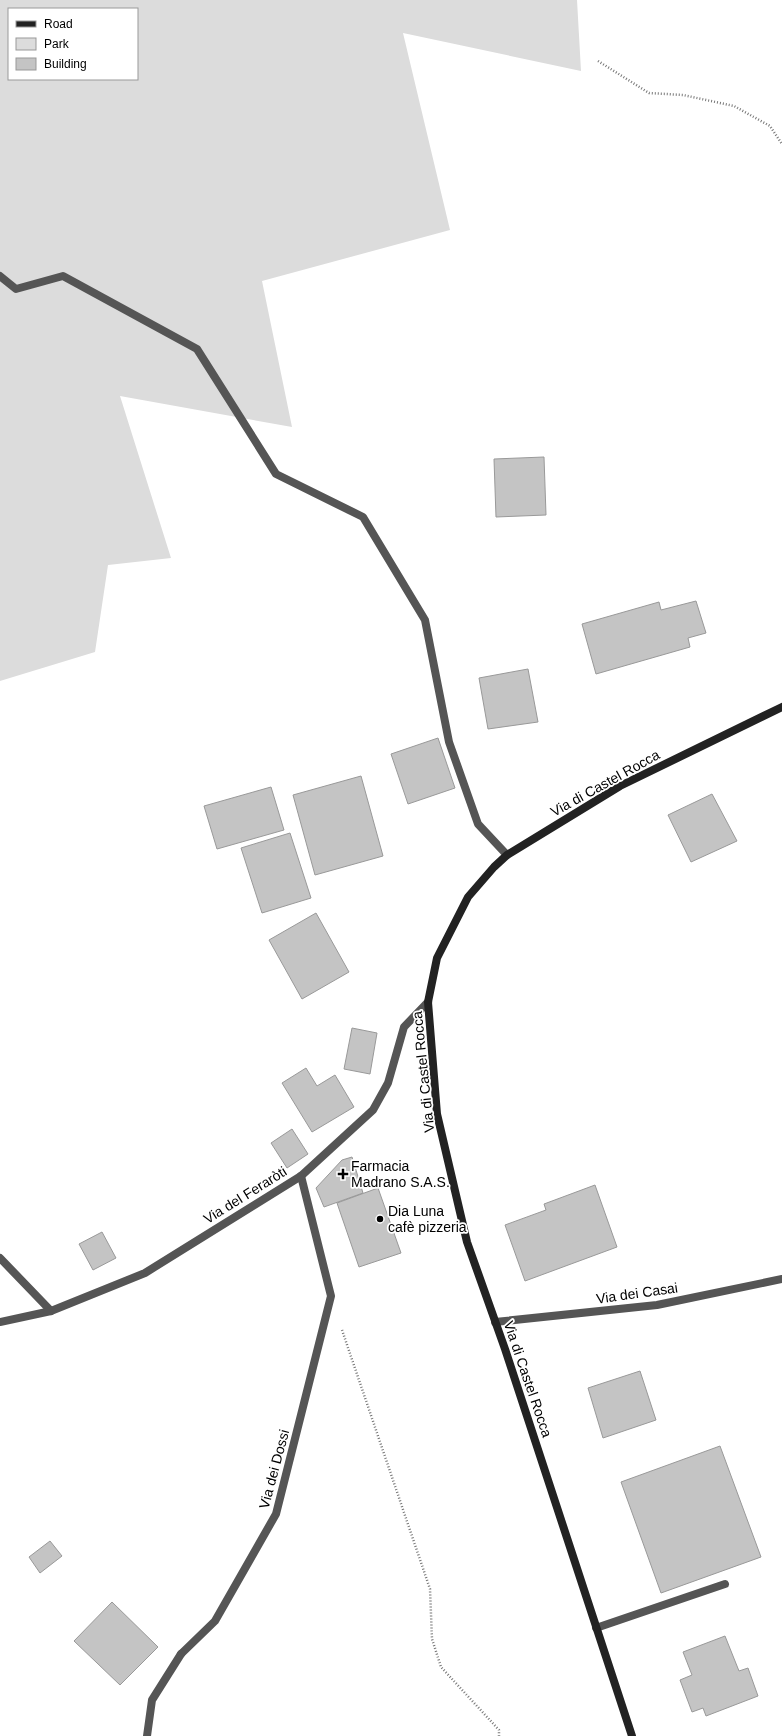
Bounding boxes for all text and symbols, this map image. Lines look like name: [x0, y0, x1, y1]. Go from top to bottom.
legend: [8, 8, 138, 80]
text: Road: [44, 17, 73, 31]
text: Park: [44, 37, 70, 51]
text: Building: [44, 57, 87, 71]
street label: Via di Castel Rocca: [548, 746, 662, 820]
street label: Via di Castel Rocca: [409, 1010, 437, 1133]
place label: Farmacia Madrano S.A.S.: [351, 1158, 450, 1190]
street label: Via del Feraròti: [201, 1163, 289, 1227]
marker: Farmacia Madrano S.A.S.: [338, 1169, 348, 1179]
place label: Dia Luna cafè pizzeria: [388, 1203, 467, 1235]
marker: Dia Luna cafè pizzeria: [375, 1214, 385, 1224]
street label: Via dei Casai: [595, 1279, 679, 1307]
street label: Via di Castel Rocca: [501, 1319, 555, 1439]
street label: Via dei Dossi: [256, 1428, 292, 1510]

